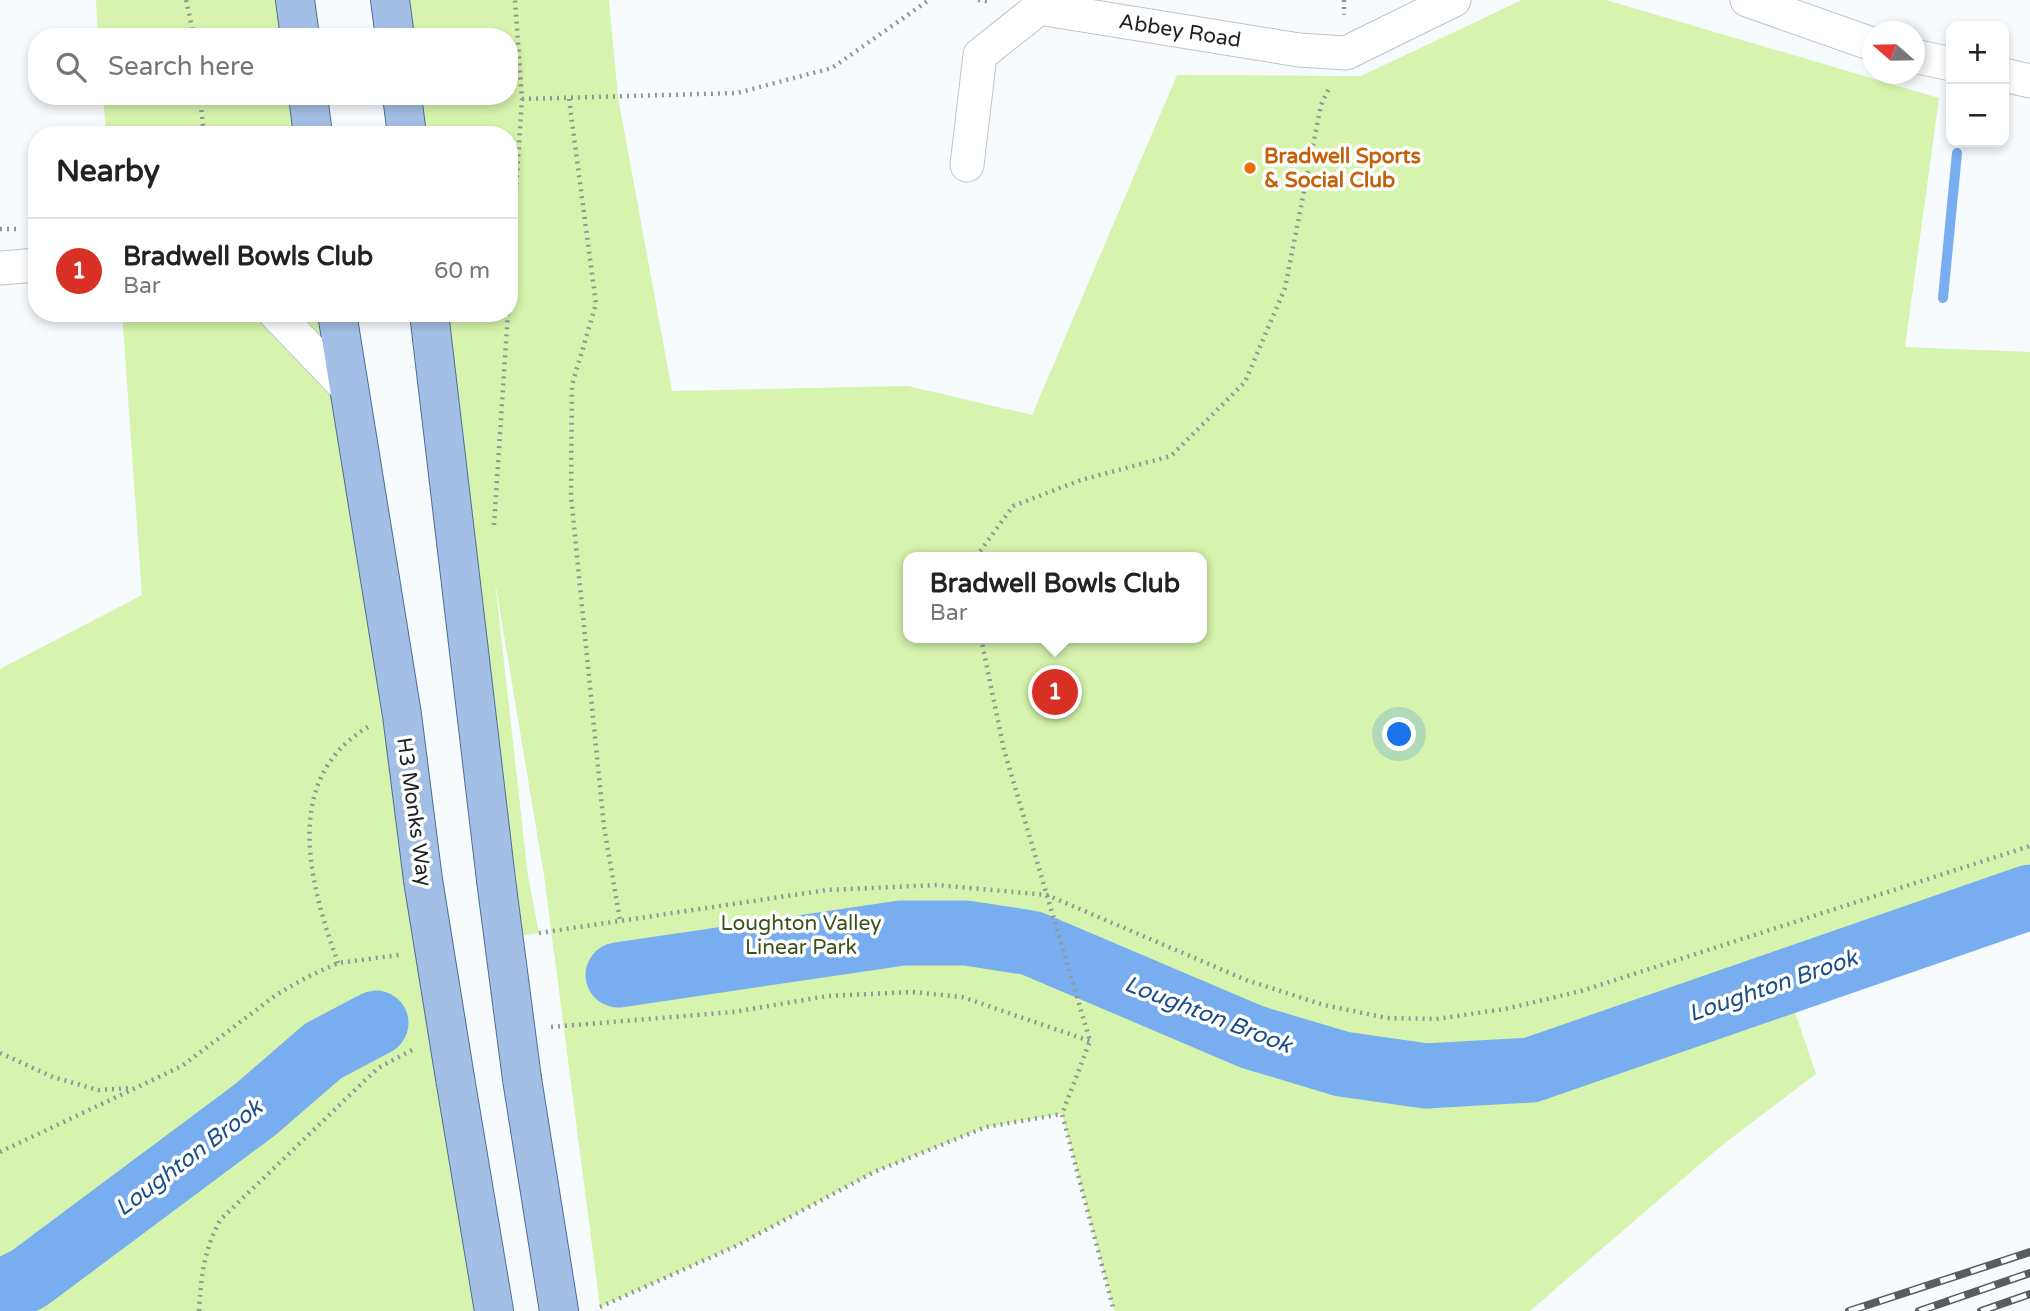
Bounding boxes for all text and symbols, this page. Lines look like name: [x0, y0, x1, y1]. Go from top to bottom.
street label: Abbey Road: [1117, 9, 1243, 53]
north arrow: [1862, 21, 1925, 84]
map controls: [1946, 21, 2009, 147]
button: +: [1946, 21, 2009, 84]
search box: [28, 28, 518, 105]
icon: search: [52, 48, 90, 86]
text: Search here: [108, 51, 254, 82]
button: −: [1946, 84, 2009, 147]
place label: Bradwell Sports & Social Club: [1264, 144, 1421, 193]
text: Nearby: [56, 153, 160, 190]
marker: Bradwell Sports & Social Club: [1242, 160, 1258, 176]
text: Bradwell Bowls Club: [123, 241, 373, 272]
text: 1: [72, 257, 86, 285]
text: 60 m: [434, 257, 490, 285]
text: Bar: [123, 272, 161, 300]
popup: [903, 552, 1207, 643]
text: Bradwell Bowls Club: [930, 568, 1180, 599]
text: Bar: [930, 599, 968, 627]
pin: 1: [1032, 666, 1078, 718]
your location: [1382, 717, 1416, 751]
street label: H3 Monks Way: [391, 736, 437, 888]
park label: Loughton Valley Linear Park: [720, 911, 882, 960]
water label: Loughton Brook: [1685, 944, 1863, 1028]
water label: Loughton Brook: [1120, 970, 1297, 1060]
water label: Loughton Brook: [110, 1093, 269, 1222]

